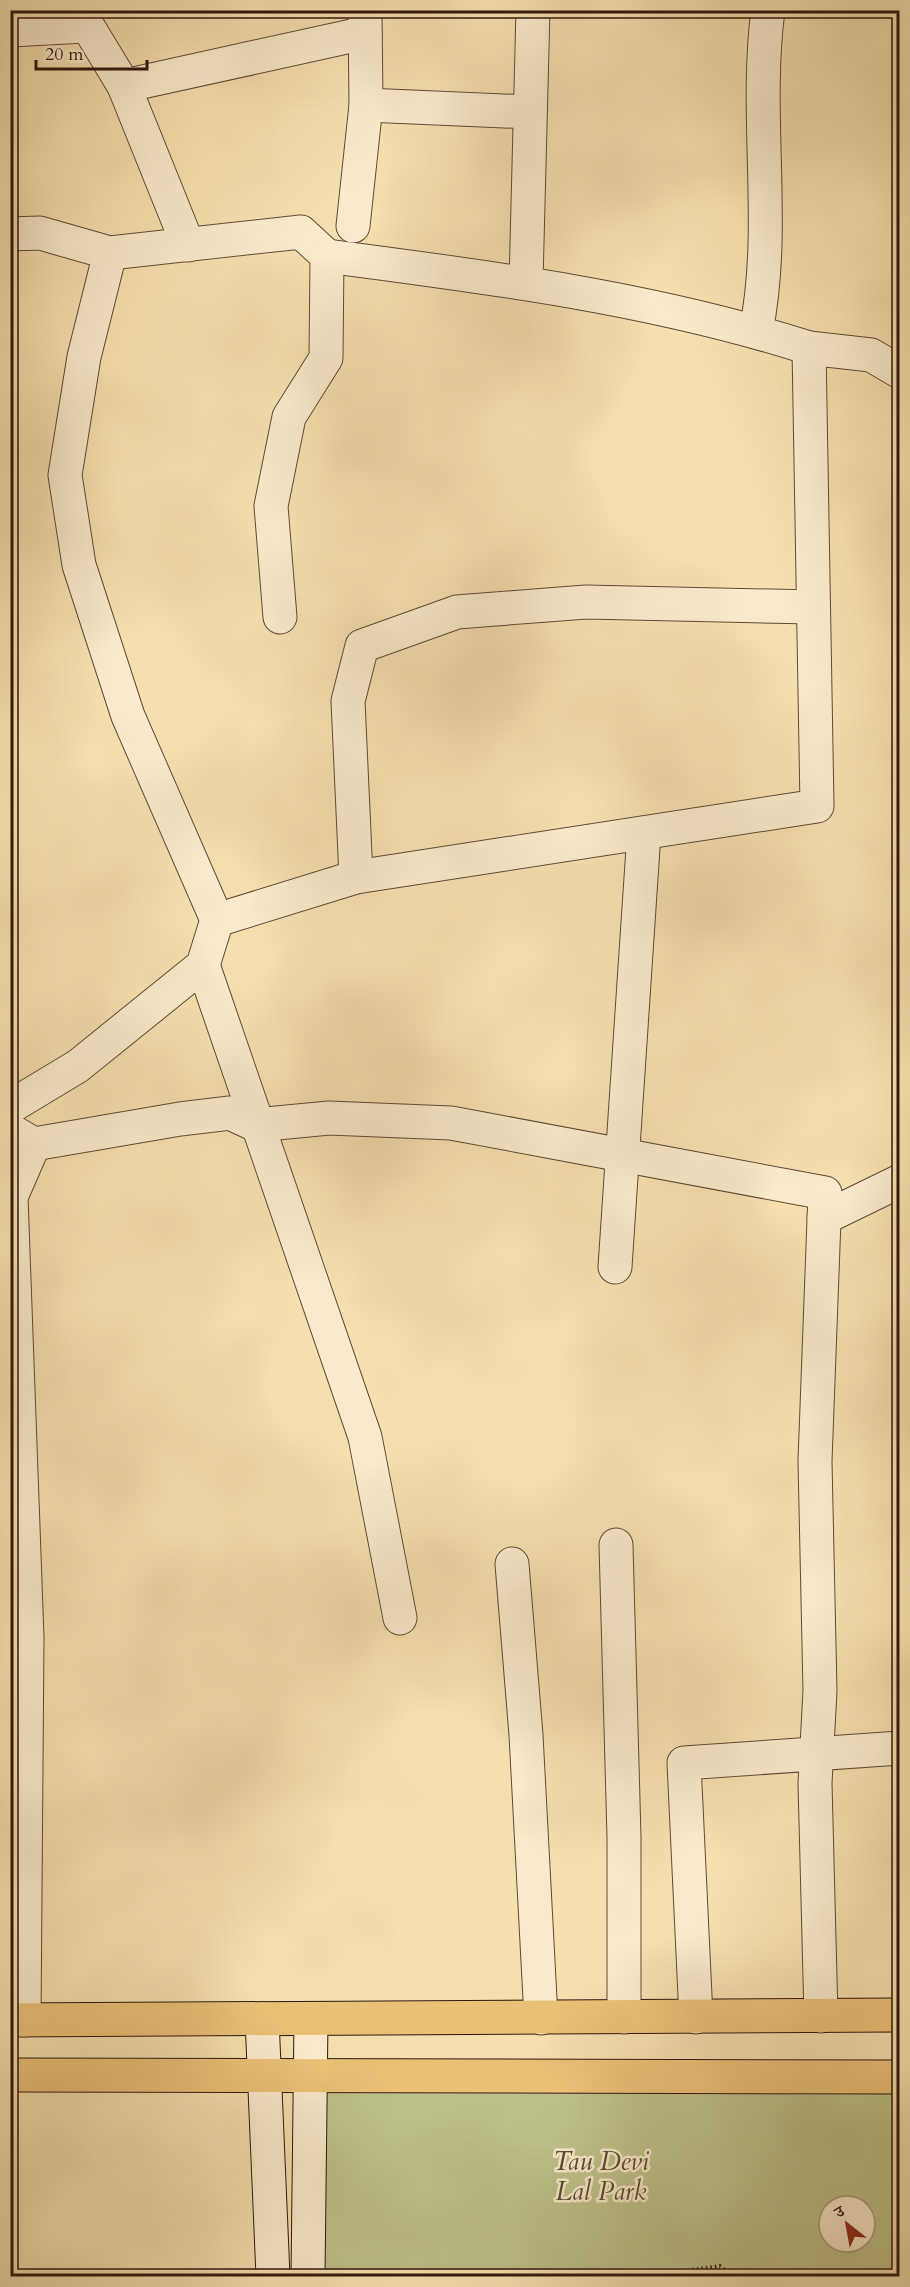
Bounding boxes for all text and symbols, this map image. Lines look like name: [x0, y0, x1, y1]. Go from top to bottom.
scale bar: [36, 33, 147, 71]
text: 20 m: [45, 42, 84, 67]
park label: Tau Devi Lal Park: [553, 2144, 650, 2209]
north arrow: [817, 2194, 877, 2254]
text: उ: [830, 2200, 851, 2224]

